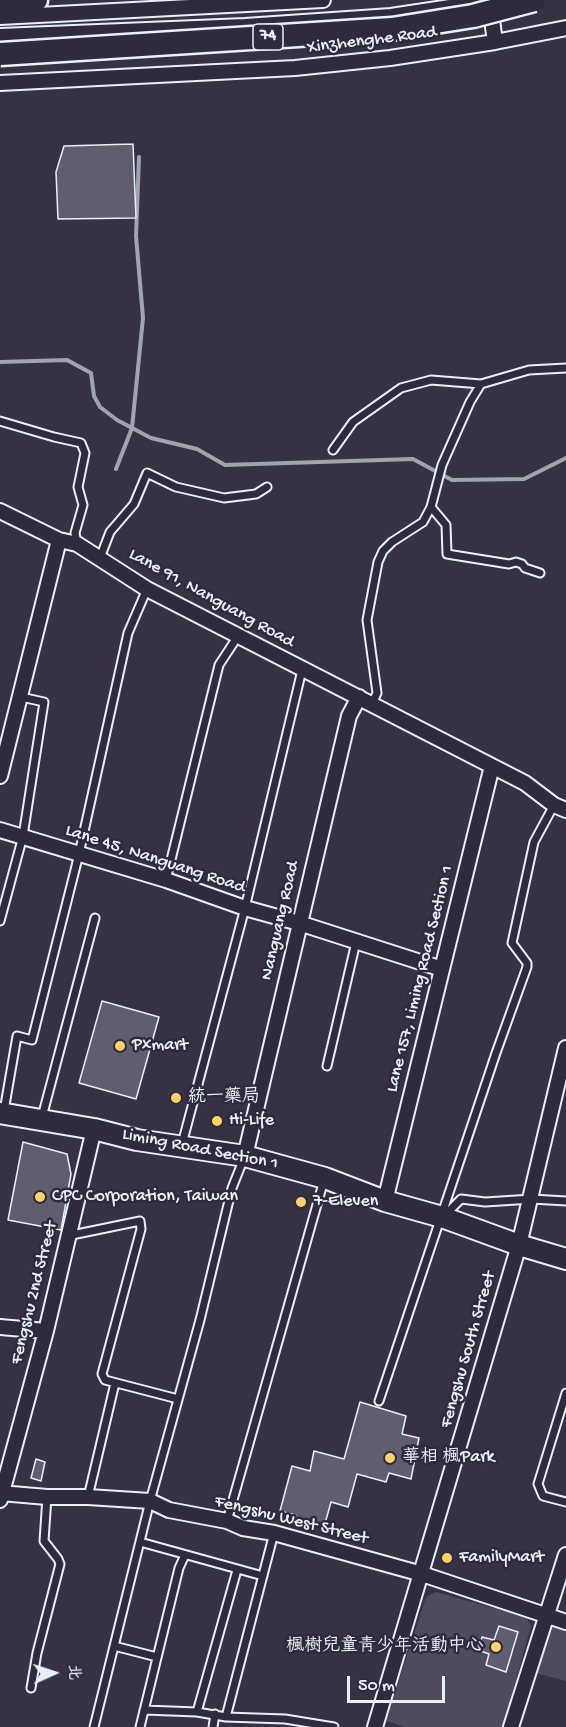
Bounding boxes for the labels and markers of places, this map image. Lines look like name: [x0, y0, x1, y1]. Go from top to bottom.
place label: Pxmart: [132, 1035, 188, 1057]
marker: Pxmart: [113, 1039, 127, 1053]
place label: 統一藥局: [188, 1087, 260, 1109]
marker: 統一藥局: [169, 1091, 183, 1105]
place label: Hi-Life: [229, 1110, 274, 1132]
marker: Hi-Life: [210, 1114, 224, 1128]
place label: CPC Corporation, Taiwan: [52, 1186, 238, 1208]
marker: CPC Corporation, Taiwan: [33, 1190, 47, 1204]
place label: 7-Eleven: [313, 1191, 378, 1213]
marker: 7-Eleven: [294, 1195, 308, 1209]
place label: 華相 楓Park: [402, 1447, 495, 1469]
marker: 華相 楓Park: [383, 1451, 397, 1465]
place label: FamilyMart: [459, 1547, 544, 1569]
marker: FamilyMart: [440, 1551, 454, 1565]
place label: 楓樹兒童青少年活動中心: [286, 1636, 484, 1658]
marker: 楓樹兒童青少年活動中心: [489, 1640, 503, 1654]

